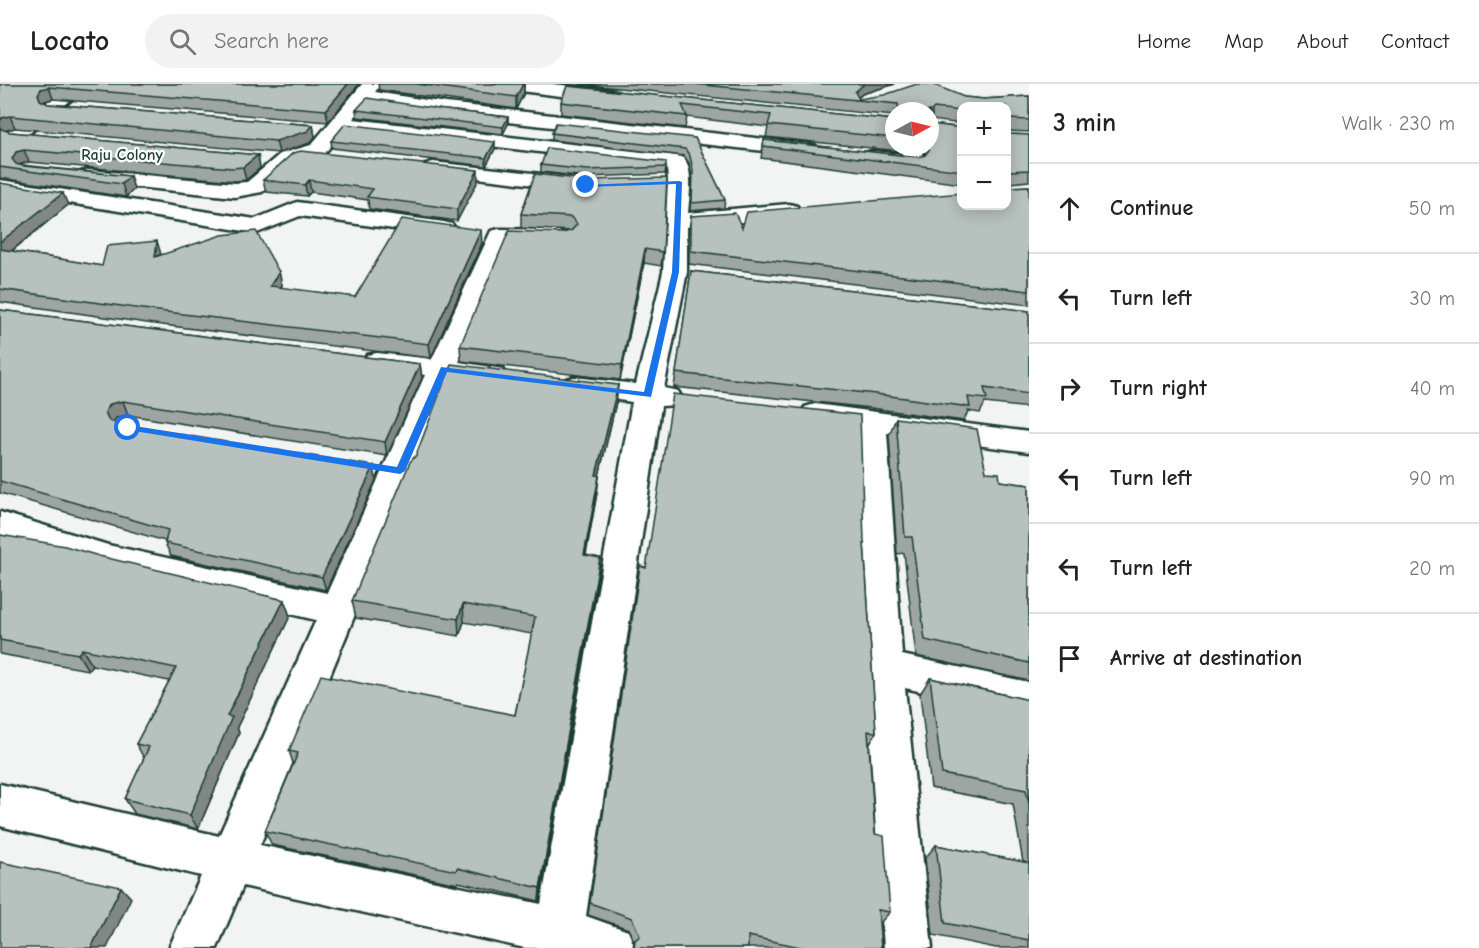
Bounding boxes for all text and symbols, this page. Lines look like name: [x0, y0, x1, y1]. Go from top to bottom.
search box: [145, 14, 565, 68]
text: Locato: [30, 25, 109, 57]
icon: search: [166, 25, 199, 58]
text: Search here: [214, 28, 329, 54]
text: Home: [1137, 29, 1191, 53]
text: Map: [1224, 29, 1264, 53]
text: About: [1297, 29, 1348, 53]
text: Contact: [1381, 29, 1449, 53]
north arrow: [885, 102, 939, 156]
map controls: [957, 102, 1011, 210]
button: +: [957, 102, 1011, 156]
text: 3 min: [1053, 108, 1116, 138]
text: Walk · 230 m: [1342, 112, 1455, 135]
district label: Raju Colony: [81, 146, 163, 164]
button: −: [957, 156, 1011, 210]
route end: [572, 171, 598, 197]
icon: ahead: [1053, 192, 1086, 225]
text: Continue: [1110, 195, 1193, 221]
text: 50 m: [1409, 197, 1455, 220]
icon: left: [1053, 282, 1086, 315]
text: Turn left: [1110, 285, 1192, 311]
text: 30 m: [1409, 287, 1455, 310]
icon: right: [1053, 372, 1086, 405]
text: Turn right: [1110, 375, 1207, 401]
text: 40 m: [1410, 377, 1455, 400]
route start: [114, 414, 140, 440]
icon: left: [1053, 462, 1086, 495]
text: Turn left: [1110, 465, 1192, 491]
text: 90 m: [1409, 467, 1455, 490]
icon: left: [1053, 552, 1086, 585]
text: Turn left: [1110, 555, 1192, 581]
text: 20 m: [1409, 557, 1455, 580]
icon: arrive: [1053, 642, 1086, 675]
text: Arrive at destination: [1110, 645, 1302, 671]

